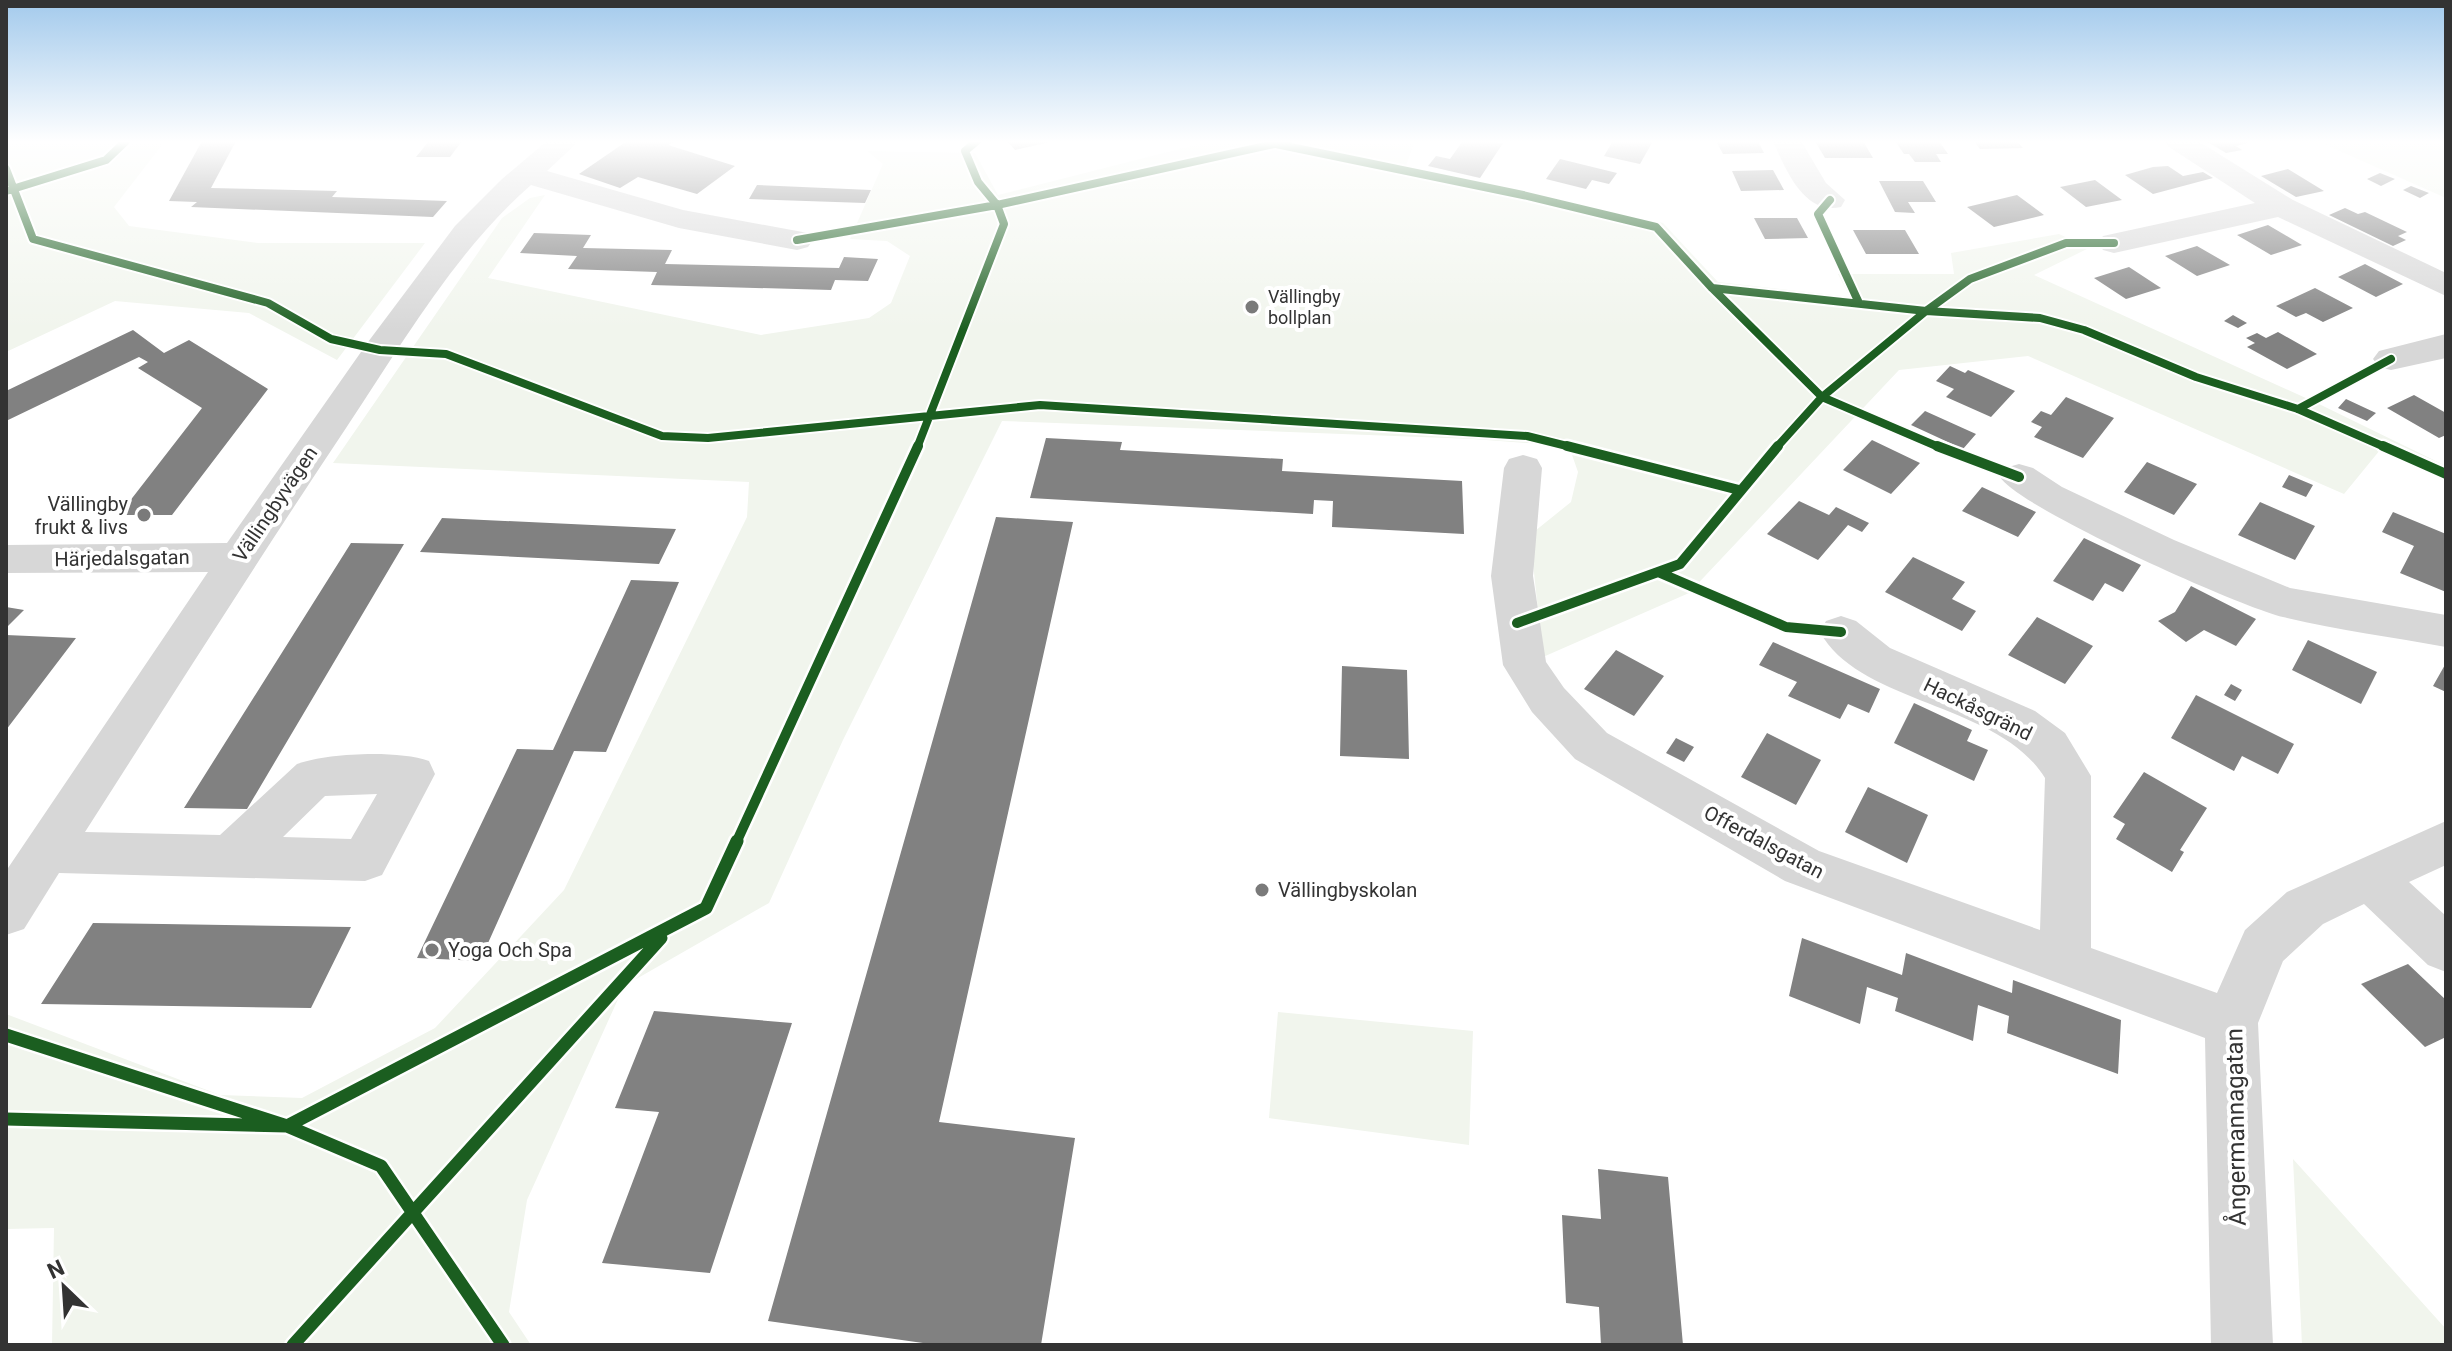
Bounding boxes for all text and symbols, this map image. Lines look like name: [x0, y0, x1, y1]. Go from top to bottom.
place label: Vällingby bollplan: [1268, 286, 1341, 328]
marker: Vällingby bollplan: [1243, 298, 1261, 316]
street label: Vällingbyvägen: [228, 442, 322, 566]
place label: Vällingby frukt & livs: [34, 492, 129, 539]
marker: Vällingby frukt & livs: [135, 506, 153, 524]
street label: Härjedalsgatan: [54, 545, 190, 571]
street label: Hackåsgränd: [1920, 672, 2036, 746]
street label: Offerdalsgatan: [1700, 800, 1828, 884]
place label: Vällingbyskolan: [1278, 878, 1417, 902]
marker: Vällingbyskolan: [1253, 881, 1271, 899]
place label: Yoga Och Spa: [448, 938, 572, 962]
marker: Yoga Och Spa: [423, 941, 441, 959]
street label: Ångermannagatan: [2219, 1028, 2252, 1226]
north arrow: [24, 1247, 104, 1327]
text: N: [43, 1255, 68, 1284]

